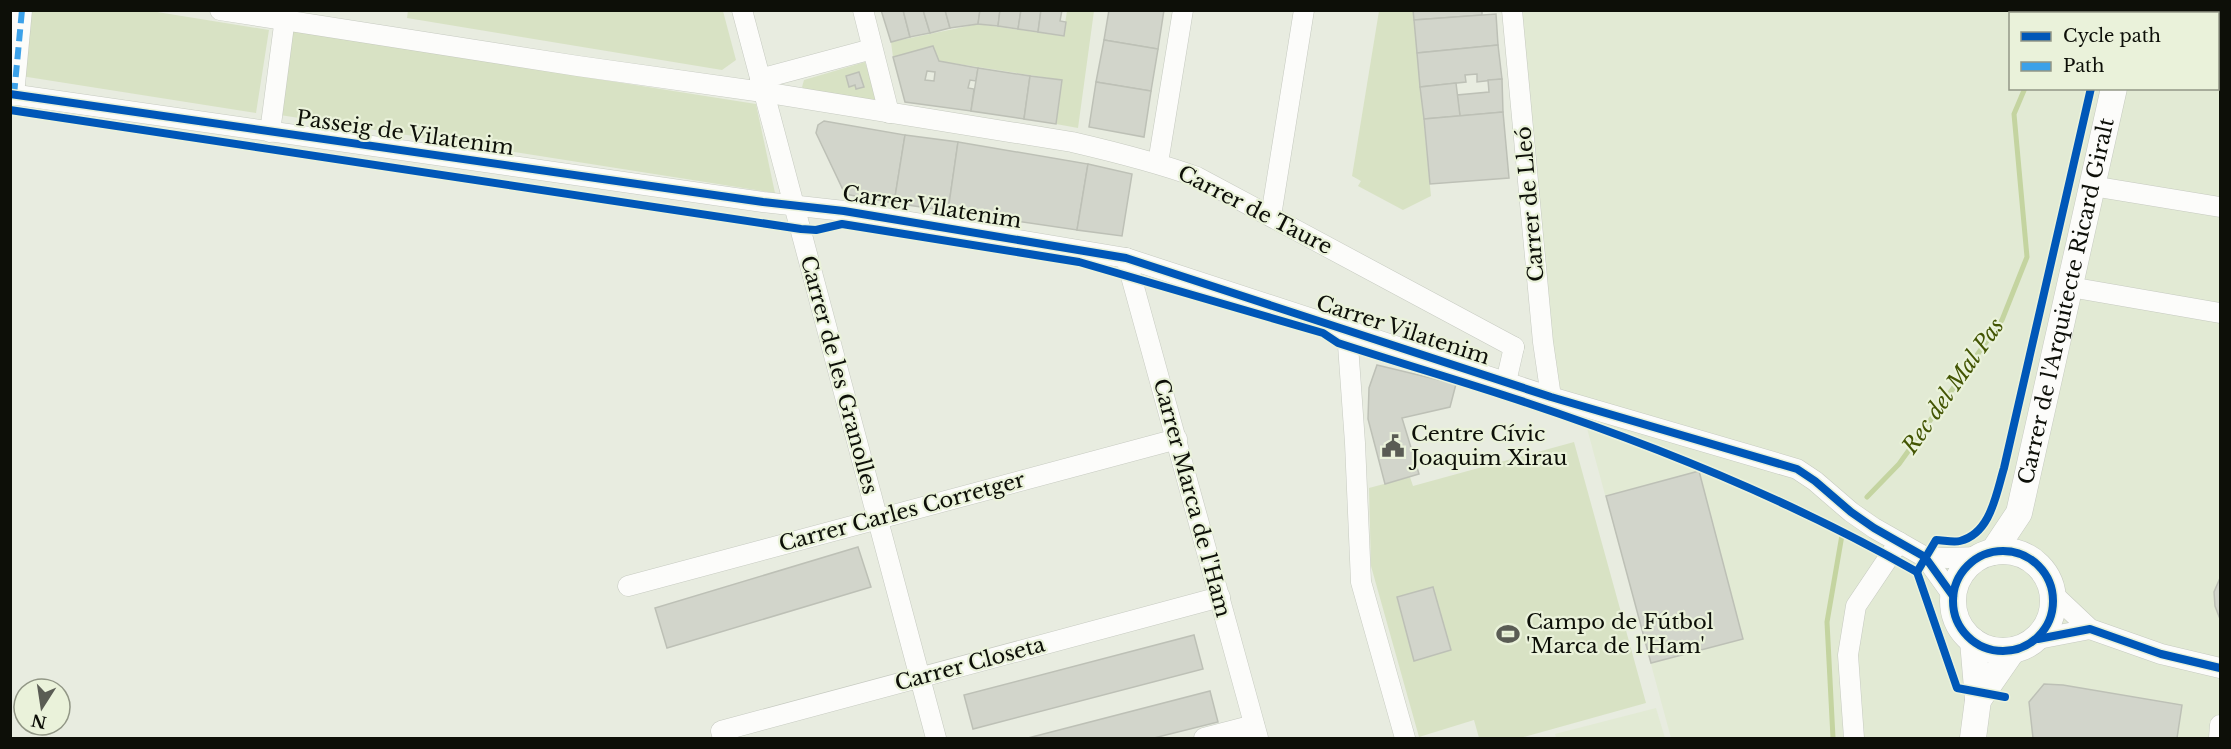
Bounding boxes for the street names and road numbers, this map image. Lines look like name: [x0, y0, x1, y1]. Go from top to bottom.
street label: Passeig de Vilatenim: [294, 105, 516, 161]
street label: Carrer de l'Arquitecte Ricard Giralt: [2013, 115, 2120, 487]
street label: Carrer de Lleó: [1510, 125, 1550, 283]
street label: Carrer de Taure: [1174, 160, 1336, 260]
street label: Carrer Vilatenim: [841, 180, 1024, 234]
street label: Carrer de les Granolles: [795, 253, 883, 497]
street label: Carrer Vilatenim: [1313, 290, 1494, 370]
street label: Carrer Marca de l'Ham: [1148, 376, 1237, 621]
street label: Carrer Carles Corretger: [776, 467, 1028, 557]
street label: Carrer Closeta: [892, 631, 1048, 697]

